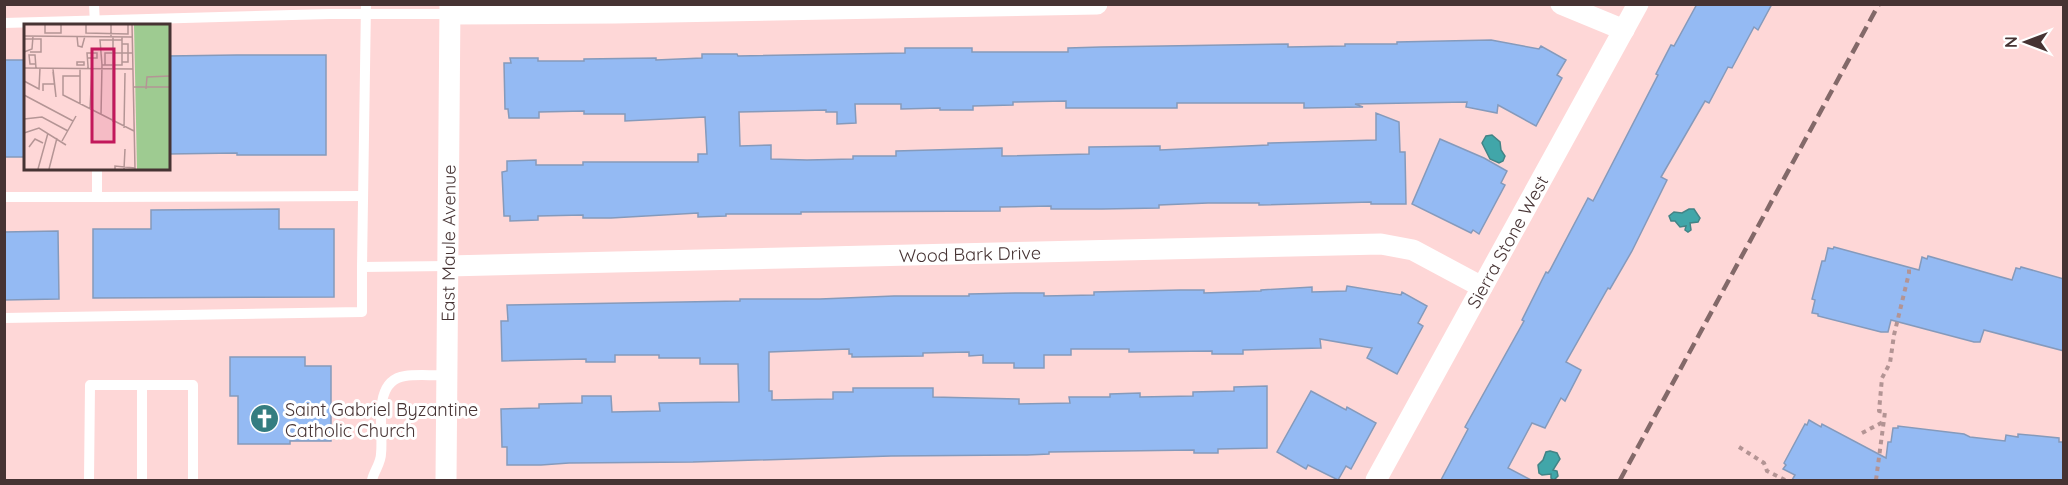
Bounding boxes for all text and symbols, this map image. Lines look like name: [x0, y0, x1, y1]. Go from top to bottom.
north arrow: [1996, 12, 2056, 72]
inset map: [24, 24, 170, 170]
text: N: [2001, 36, 2021, 48]
street label: East Maule Avenue: [436, 164, 460, 322]
street label: Sierra Stone West: [1461, 171, 1553, 312]
street label: Wood Bark Drive: [898, 241, 1041, 267]
place label: Saint Gabriel Byzantine Catholic Church: [285, 398, 478, 442]
church icon: Saint Gabriel Byzantine Catholic Church: [248, 403, 280, 435]

